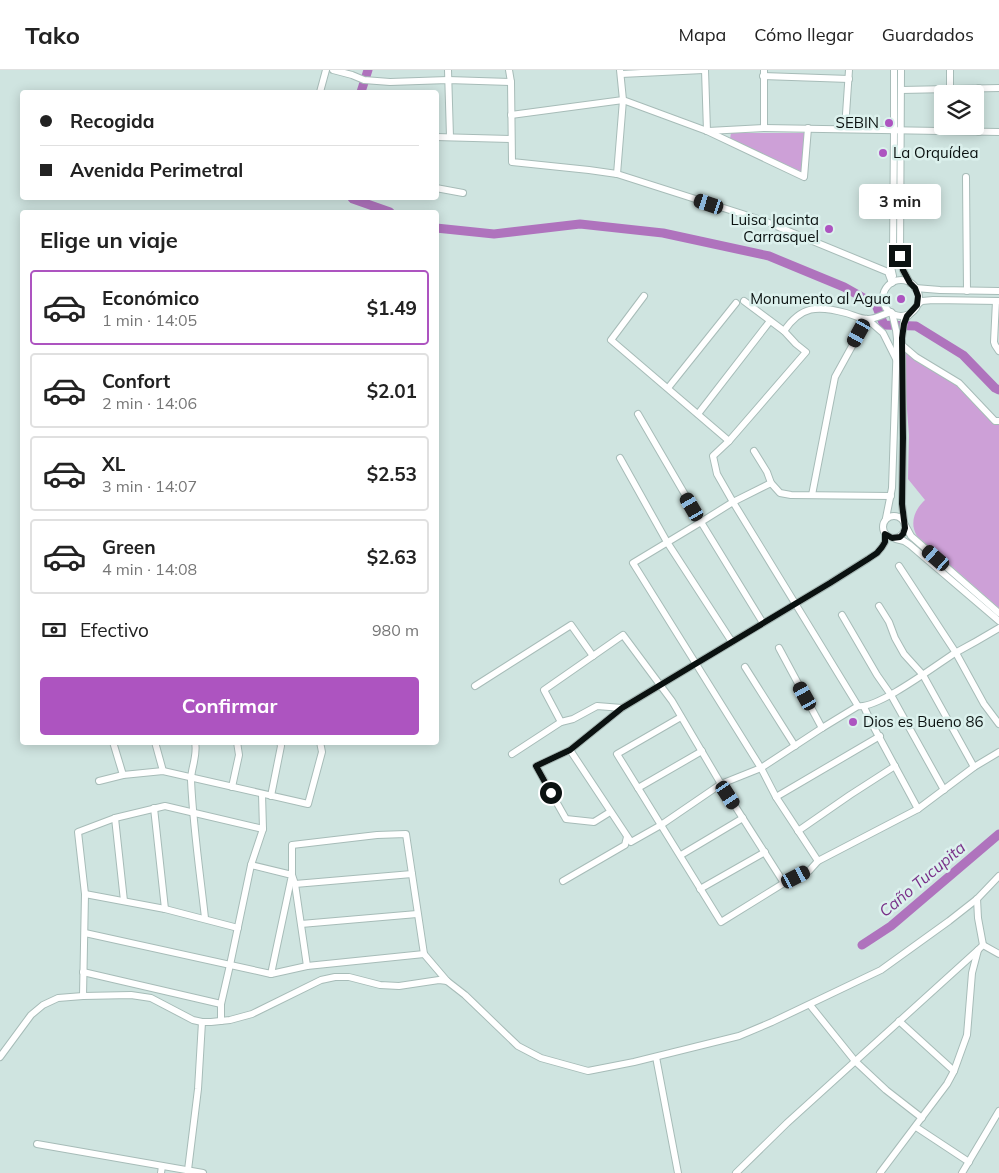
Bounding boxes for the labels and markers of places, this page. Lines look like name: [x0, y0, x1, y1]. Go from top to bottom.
place label: SEBIN: [836, 113, 879, 132]
marker: SEBIN: [883, 117, 895, 129]
place label: La Orquídea: [893, 143, 978, 162]
marker: La Orquídea: [877, 147, 889, 159]
place label: Luisa Jacinta Carrasquel: [730, 210, 819, 246]
marker: Luisa Jacinta Carrasquel: [823, 223, 835, 235]
place label: Monumento al Agua: [750, 289, 891, 308]
marker: Monumento al Agua: [895, 293, 907, 305]
place label: Dios es Bueno 86: [863, 712, 984, 731]
marker: Dios es Bueno 86: [847, 716, 859, 728]

